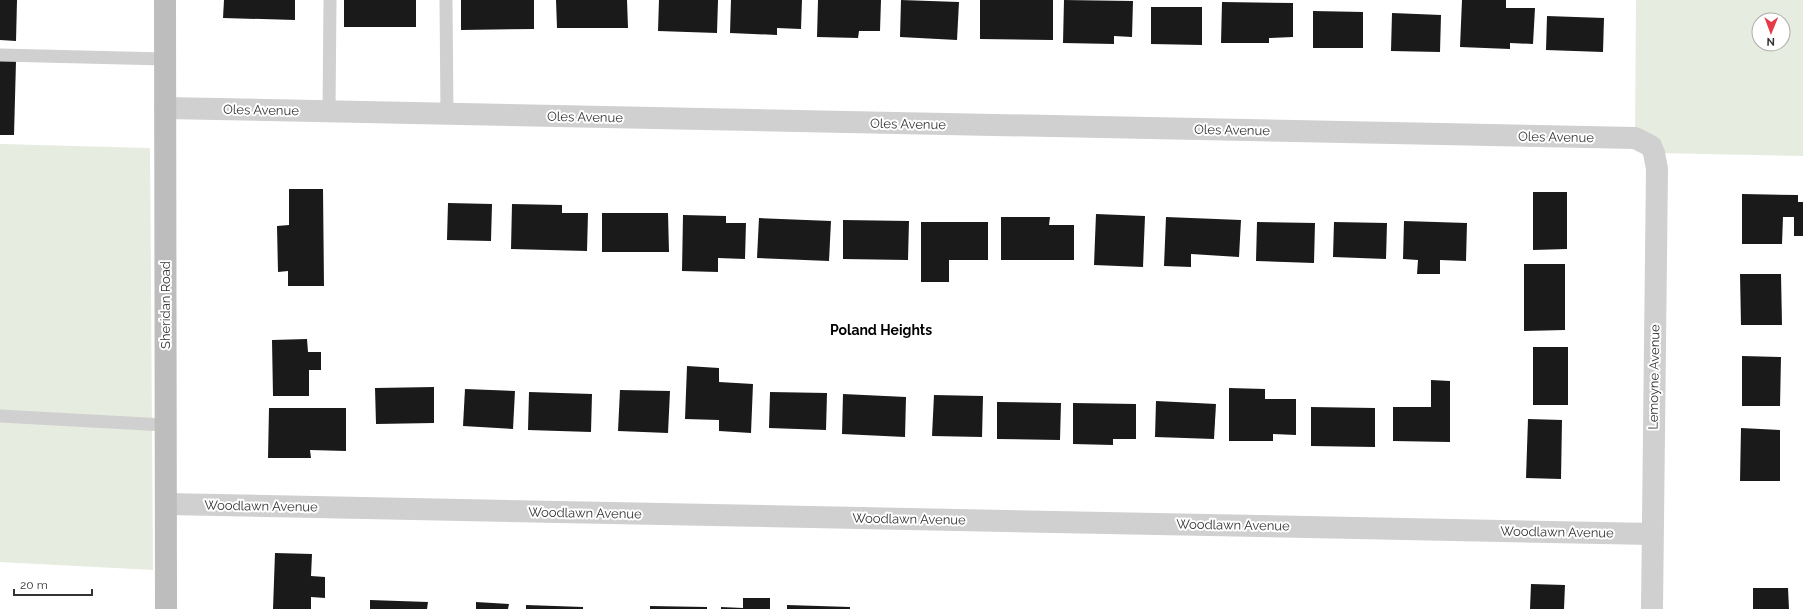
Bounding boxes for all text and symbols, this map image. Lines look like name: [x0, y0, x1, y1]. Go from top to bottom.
north arrow: [1751, 12, 1791, 52]
text: N: [1767, 35, 1775, 48]
street label: Oles Avenue: [223, 102, 299, 118]
street label: Oles Avenue: [547, 109, 623, 125]
street label: Oles Avenue: [870, 116, 946, 132]
street label: Oles Avenue: [1194, 122, 1270, 138]
street label: Oles Avenue: [1518, 129, 1594, 145]
street label: Sheridan Road: [158, 261, 173, 349]
district label: Poland Heights: [830, 322, 932, 338]
street label: Lemoyne Avenue: [1646, 324, 1662, 430]
street label: Woodlawn Avenue: [204, 498, 318, 514]
street label: Woodlawn Avenue: [528, 505, 642, 521]
street label: Woodlawn Avenue: [852, 511, 966, 527]
street label: Woodlawn Avenue: [1176, 517, 1290, 533]
street label: Woodlawn Avenue: [1500, 524, 1614, 540]
scale bar: [14, 571, 92, 597]
text: 20 m: [20, 578, 48, 592]

